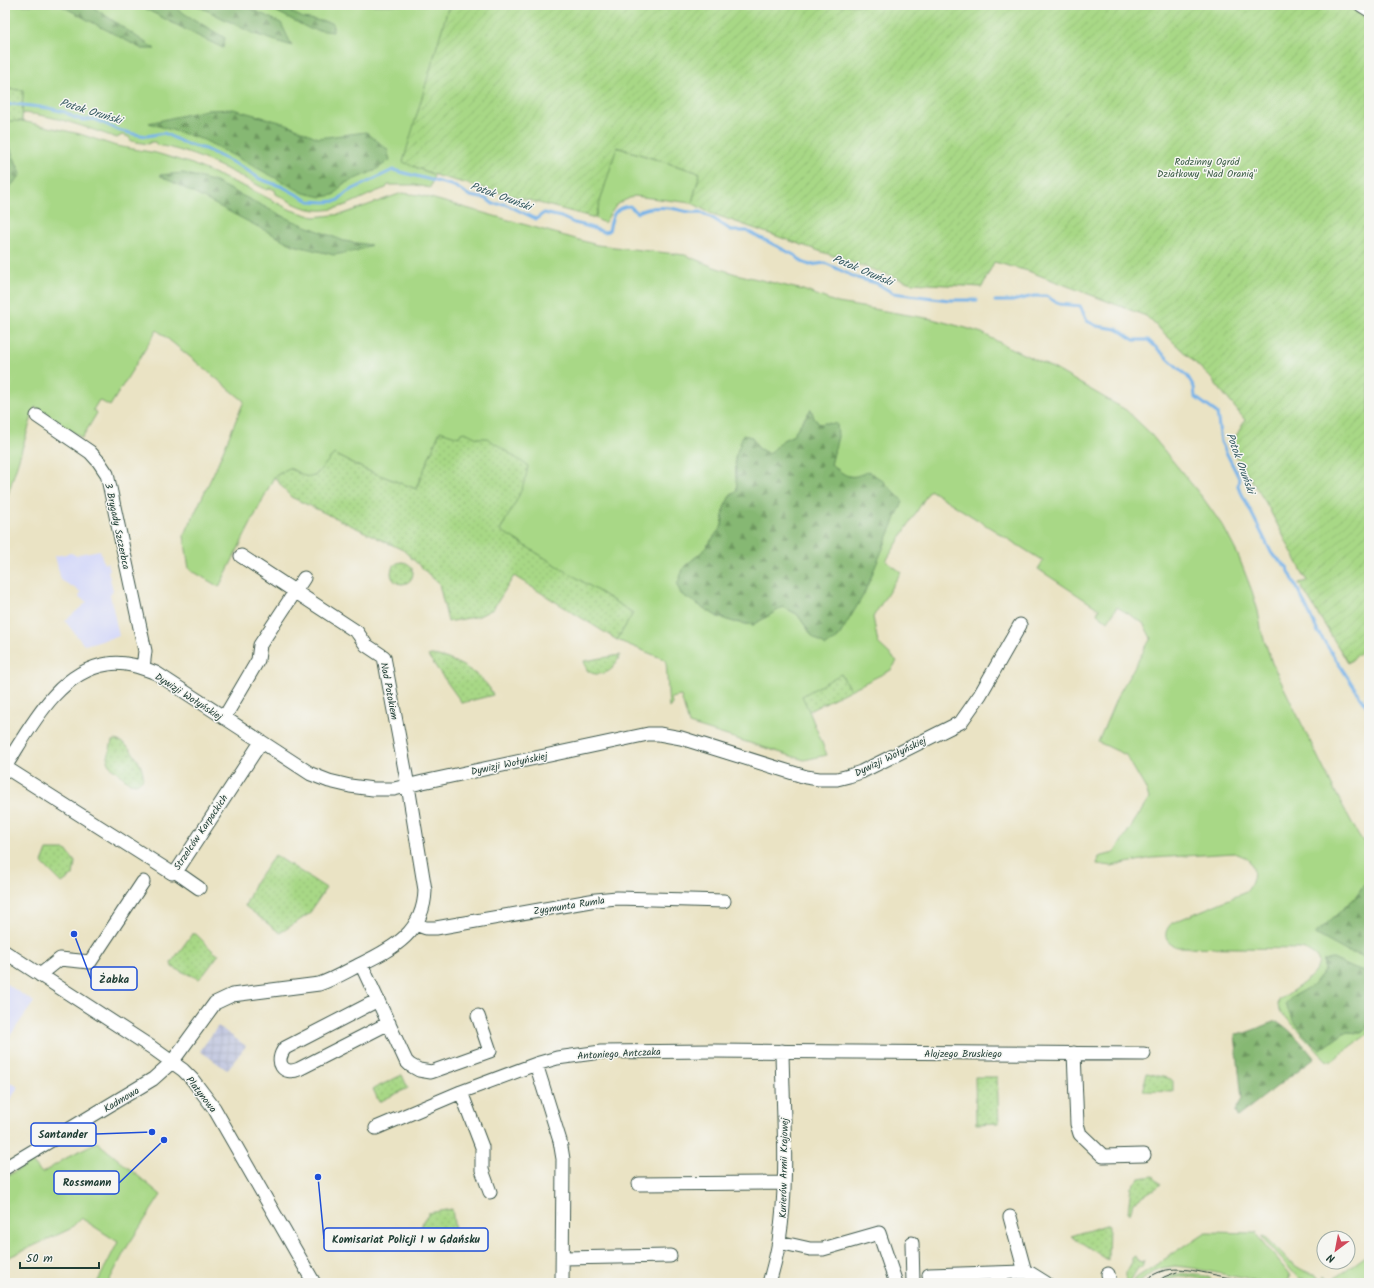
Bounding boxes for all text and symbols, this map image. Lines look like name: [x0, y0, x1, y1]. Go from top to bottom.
water label: Potok Oruński: [58, 94, 126, 131]
park label: Rodzinny Ogród Działkowy "Nad Oranią": [1157, 154, 1258, 182]
water label: Potok Oruński: [468, 178, 536, 217]
water label: Potok Oruński: [830, 250, 898, 293]
water label: Potok Oruński: [1221, 430, 1260, 499]
street label: 3 Brygady Szczerbca: [100, 482, 134, 571]
street label: Nad Potokiem: [376, 661, 402, 721]
street label: Dywizji Wołyńskiej: [151, 669, 226, 725]
street label: Dywizji Wołyńskiej: [852, 732, 929, 781]
street label: Dywizji Wołyńskiej: [469, 748, 549, 780]
street label: Strzelców Karpackich: [170, 791, 232, 874]
street label: Zygmunta Rumla: [532, 892, 606, 920]
callout: Żabka: [91, 967, 137, 990]
text: Żabka: [99, 971, 129, 989]
street label: Antoniego Antczaka: [577, 1044, 661, 1064]
street label: Alojzego Bruskiego: [924, 1046, 1002, 1062]
street label: Platynowa: [182, 1073, 221, 1116]
street label: Kadmowa: [100, 1083, 143, 1117]
street label: Kurierów Armii Krajowej: [775, 1117, 793, 1218]
callout: Santander: [31, 1123, 96, 1146]
text: Santander: [38, 1126, 89, 1144]
callout: Rossmann: [54, 1171, 119, 1194]
text: Rossmann: [63, 1174, 111, 1192]
callout: Komisariat Policji I w Gdańsku: [324, 1228, 488, 1251]
north arrow: [1316, 1230, 1356, 1270]
text: Komisariat Policji I w Gdańsku: [332, 1231, 481, 1249]
scale bar: [20, 1244, 99, 1270]
text: N: [1323, 1248, 1339, 1267]
text: 50 m: [26, 1249, 53, 1268]

